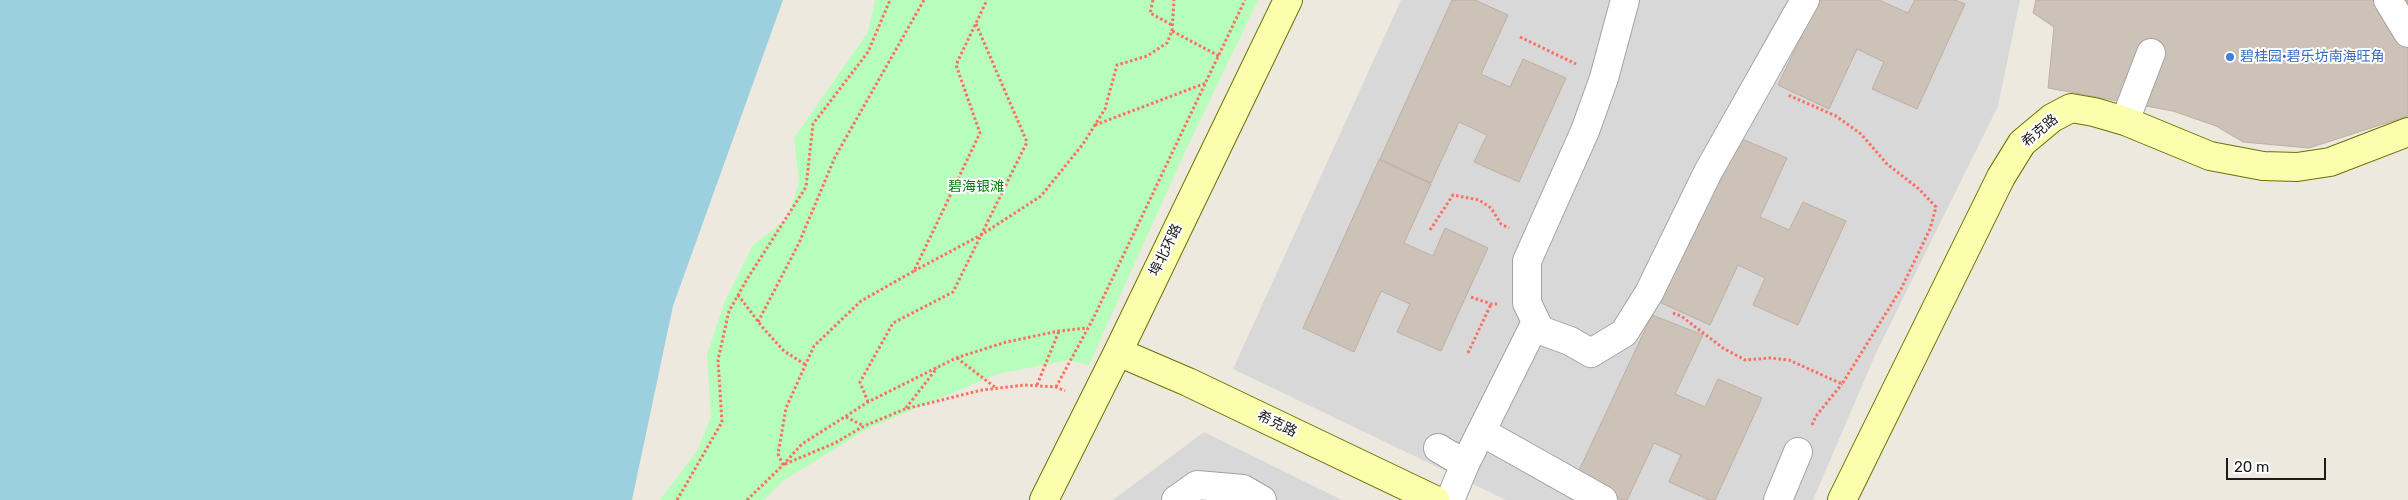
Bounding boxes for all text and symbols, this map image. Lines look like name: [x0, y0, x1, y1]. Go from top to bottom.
place label: 碧桂园·碧乐坊南海旺角: [2240, 49, 2385, 65]
marker: 碧桂园·碧乐坊南海旺角: [2224, 51, 2236, 63]
street label: 希克路: [2019, 111, 2061, 151]
park label: 碧海银滩: [948, 179, 1004, 195]
street label: 埠北环路: [1146, 221, 1186, 279]
street label: 希克路: [1254, 407, 1300, 441]
scale bar: [2228, 448, 2328, 480]
text: 20 m: [2234, 458, 2269, 476]

